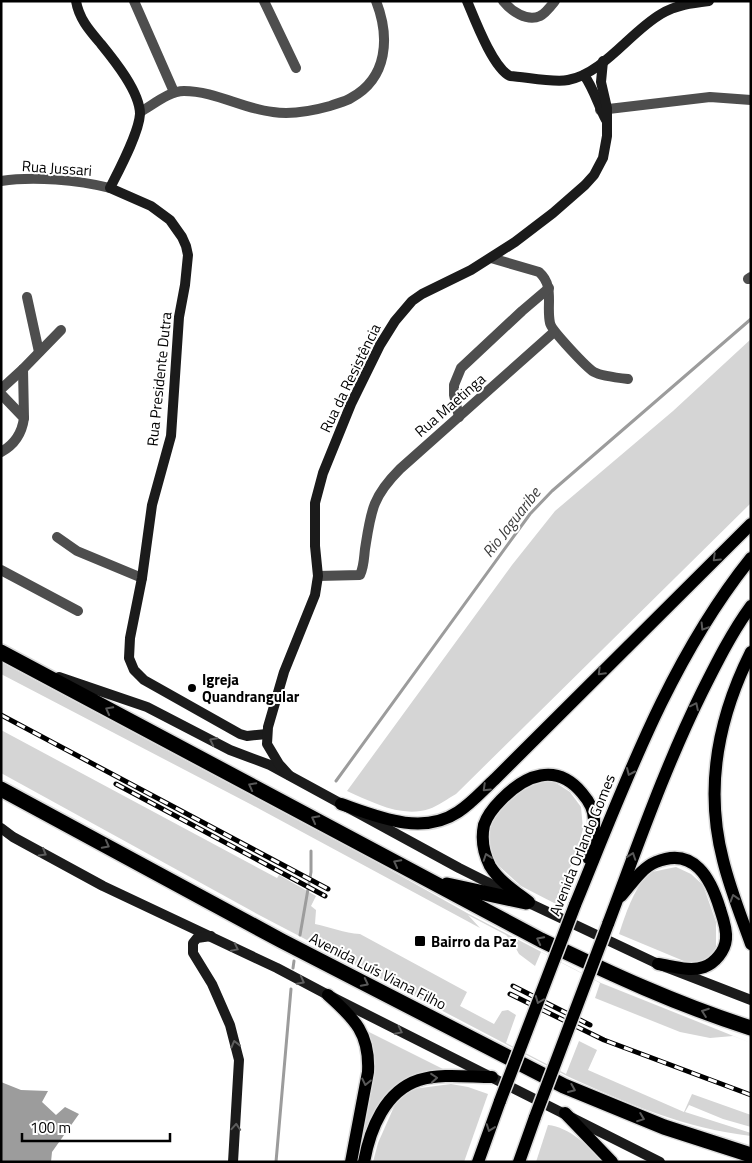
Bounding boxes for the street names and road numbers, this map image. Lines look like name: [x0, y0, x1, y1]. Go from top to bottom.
street label: Rua Jussari: [21, 154, 93, 182]
street label: Rua Presidente Dutra: [141, 310, 178, 447]
street label: Rua da Resistência: [314, 319, 387, 436]
street label: Rua Maetinga: [409, 367, 491, 442]
street label: Avenida Orlando Gomes: [543, 771, 621, 919]
street label: Avenida Luís Viana Filho: [305, 926, 451, 1016]

